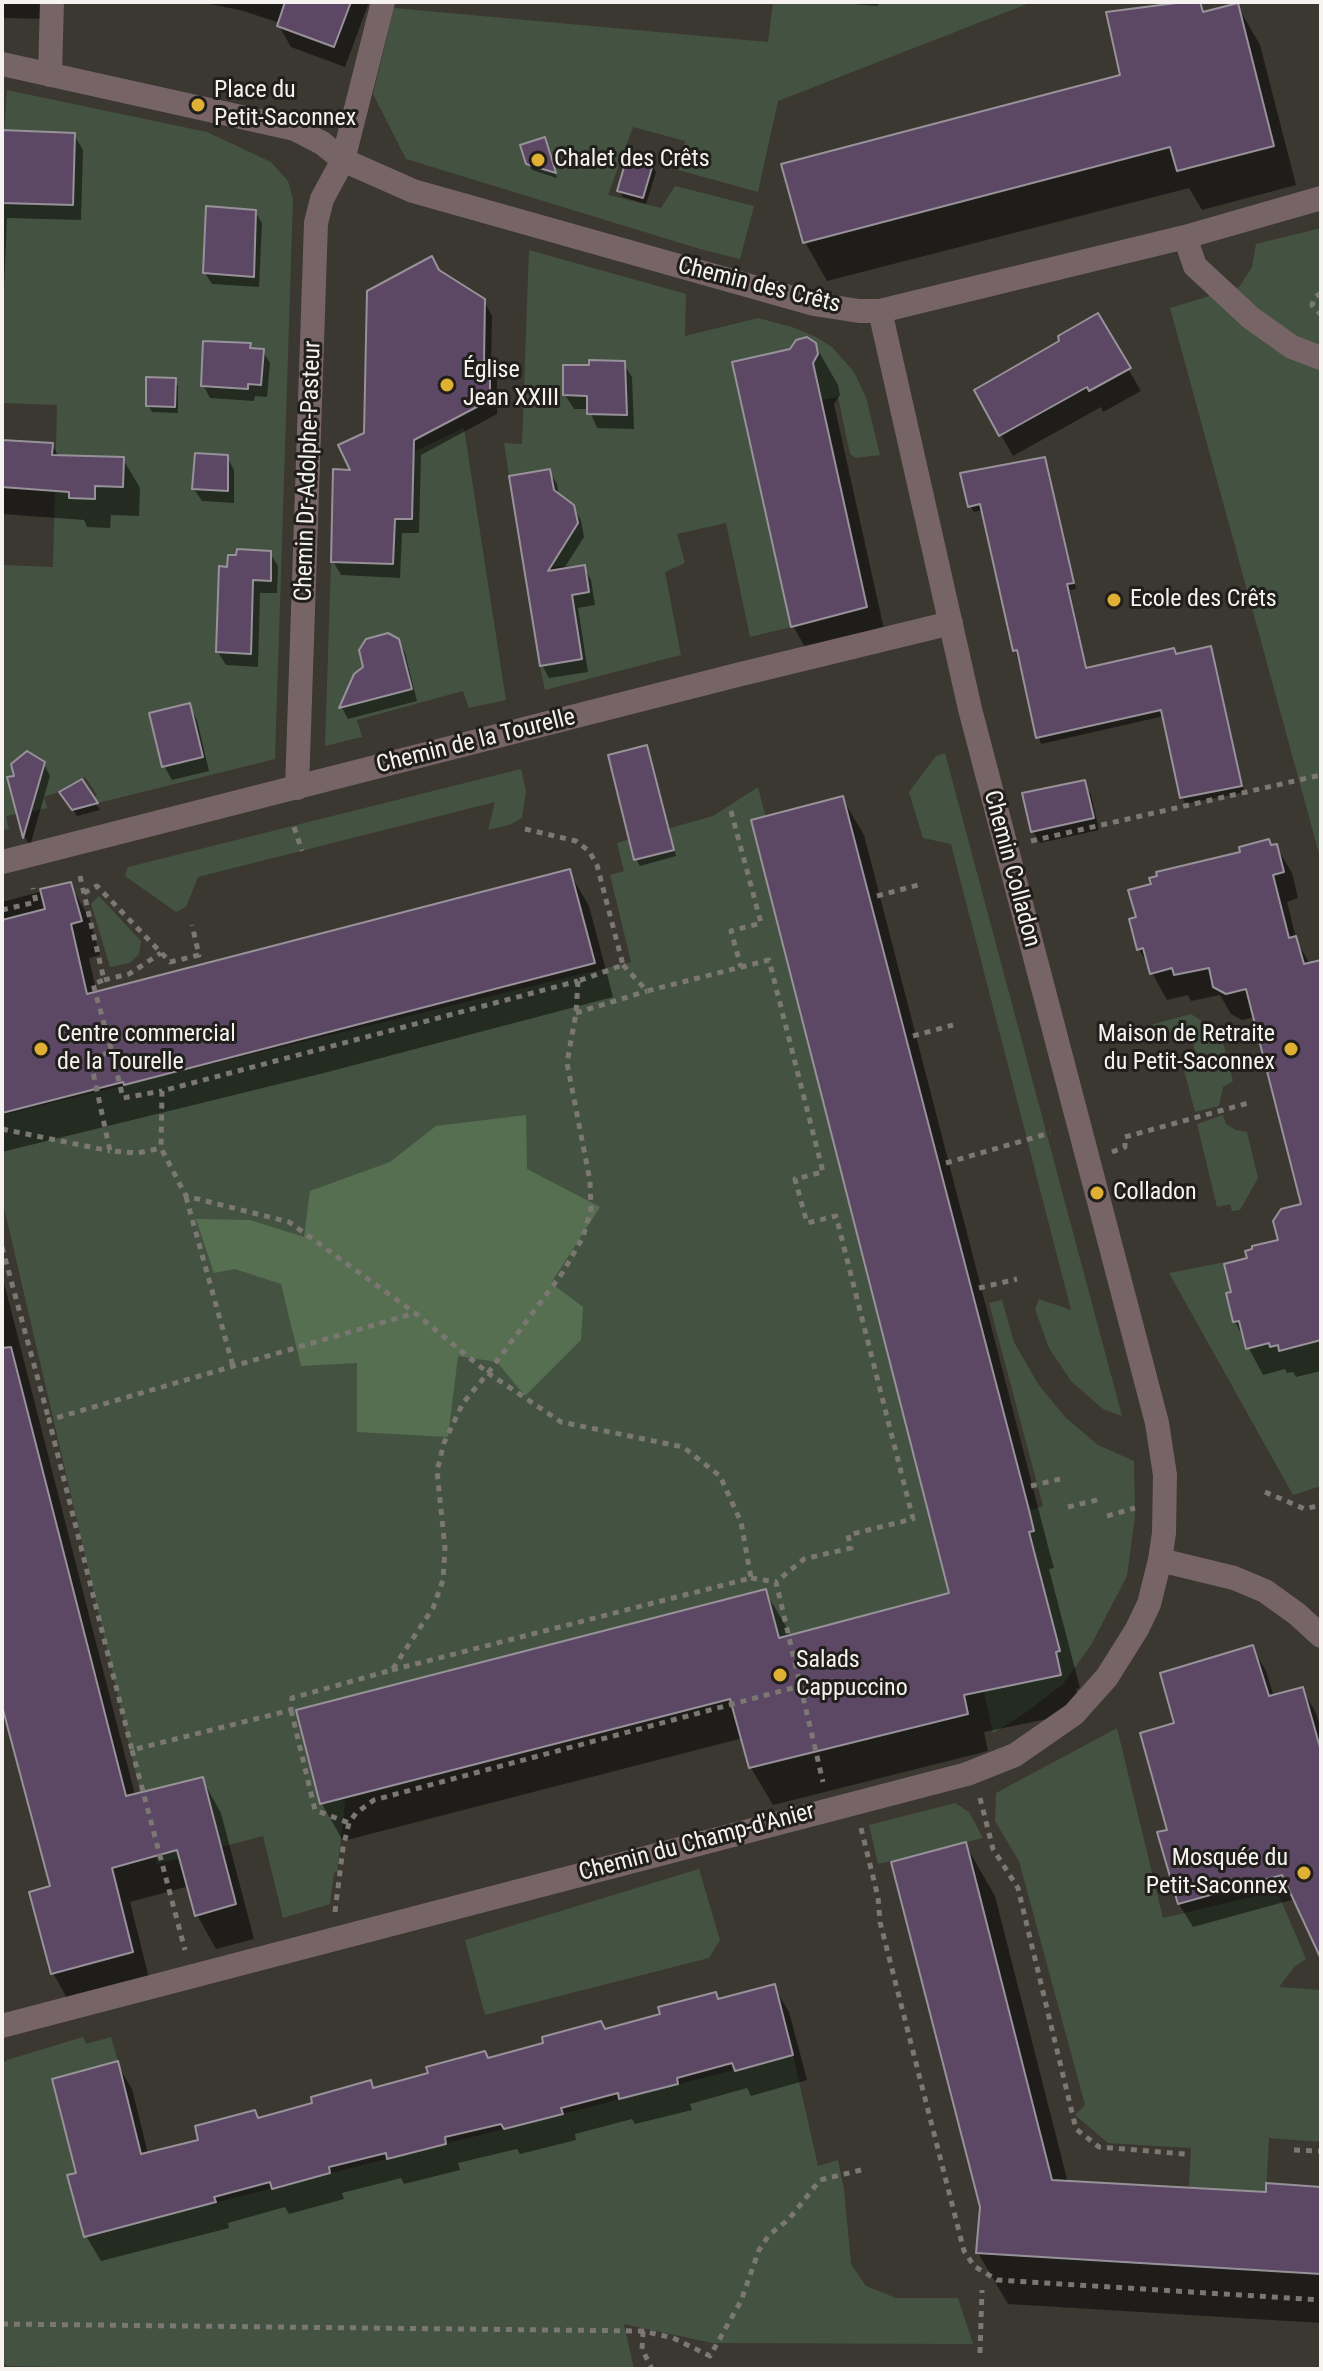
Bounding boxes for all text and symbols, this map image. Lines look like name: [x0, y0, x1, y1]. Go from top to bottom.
place label: Place du Petit-Saconnex: [214, 77, 356, 133]
marker: Place du Petit-Saconnex: [189, 96, 207, 114]
place label: Chalet des Crêts: [554, 146, 710, 174]
marker: Chalet des Crêts: [529, 151, 547, 169]
street label: Chemin des Crêts: [675, 252, 843, 320]
street label: Chemin Dr-Adolphe-Pasteur: [290, 340, 328, 602]
place label: Église Jean XXIII: [463, 357, 559, 413]
marker: Église Jean XXIII: [438, 376, 456, 394]
place label: Ecole des Crêts: [1130, 586, 1277, 614]
marker: Ecole des Crêts: [1105, 591, 1123, 609]
street label: Chemin de la Tourelle: [374, 703, 578, 781]
street label: Chemin Colladon: [976, 788, 1046, 950]
place label: Centre commercial de la Tourelle: [57, 1021, 236, 1077]
place label: Maison de Retraite du Petit-Saconnex: [1098, 1021, 1275, 1077]
marker: Centre commercial de la Tourelle: [32, 1040, 50, 1058]
marker: Maison de Retraite du Petit-Saconnex: [1282, 1040, 1300, 1058]
place label: Colladon: [1113, 1179, 1197, 1207]
marker: Colladon: [1088, 1184, 1106, 1202]
place label: Salads Cappuccino: [796, 1647, 908, 1703]
marker: Salads Cappuccino: [771, 1666, 789, 1684]
street label: Chemin du Champ-d'Anier: [576, 1798, 818, 1888]
place label: Mosquée du Petit-Saconnex: [1146, 1845, 1288, 1901]
marker: Mosquée du Petit-Saconnex: [1295, 1864, 1313, 1882]

